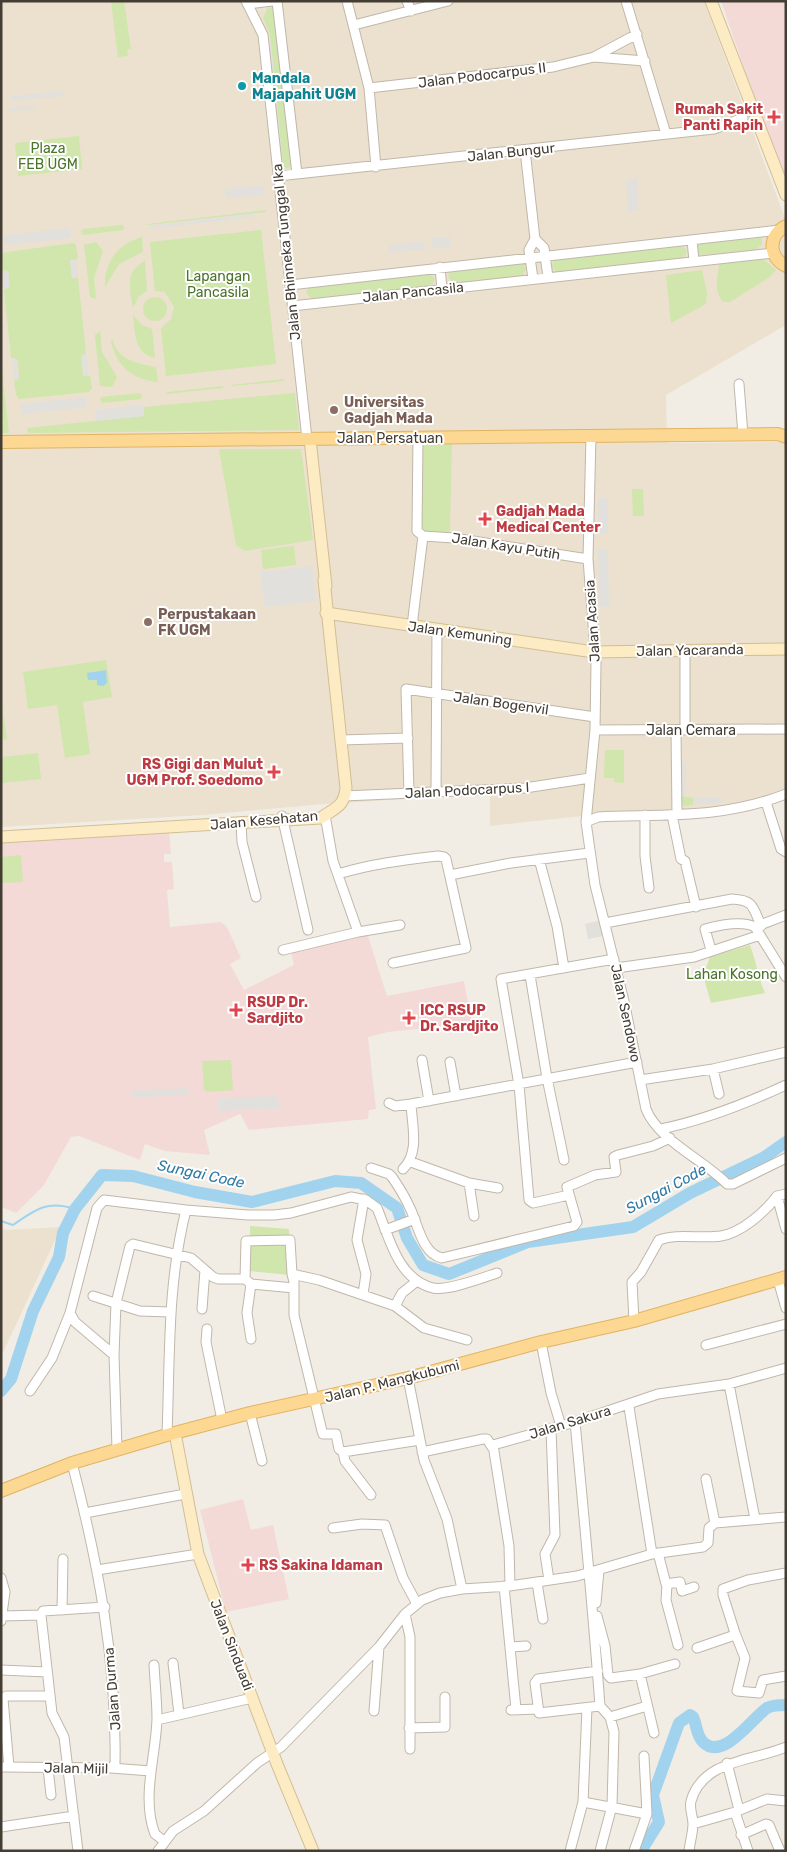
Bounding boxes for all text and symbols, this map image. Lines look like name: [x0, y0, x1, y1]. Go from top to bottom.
street label: Jalan Podocarpus II: [417, 59, 547, 92]
place label: Mandala Majapahit UGM: [252, 70, 356, 103]
marker: Mandala Majapahit UGM: [236, 80, 248, 92]
place label: Rumah Sakit Panti Rapih: [675, 101, 763, 134]
marker: Rumah Sakit Panti Rapih: [767, 110, 781, 124]
street label: Jalan Bungur: [466, 139, 556, 166]
park label: Plaza FEB UGM: [18, 140, 78, 173]
street label: Jalan Bhinneka Tunggal Ika: [269, 163, 304, 341]
park label: Lapangan Pancasila: [186, 268, 250, 301]
street label: Jalan Pancasila: [362, 279, 465, 306]
place label: Universitas Gadjah Mada: [344, 394, 433, 427]
marker: Universitas Gadjah Mada: [328, 404, 340, 416]
street label: Jalan Persatuan: [337, 430, 443, 447]
place label: Gadjah Mada Medical Center: [496, 503, 601, 536]
marker: Gadjah Mada Medical Center: [478, 512, 492, 526]
street label: Jalan Kayu Putih: [450, 530, 562, 563]
street label: Jalan Acasia: [581, 579, 604, 663]
place label: Perpustakaan FK UGM: [158, 606, 256, 639]
marker: Perpustakaan FK UGM: [142, 616, 154, 628]
street label: Jalan Kemuning: [407, 618, 513, 649]
street label: Jalan Yacaranda: [636, 641, 744, 660]
street label: Jalan Bogenvil: [452, 688, 550, 719]
street label: Jalan Cemara: [646, 722, 736, 739]
place label: RS Gigi dan Mulut UGM Prof. Soedomo: [126, 756, 263, 789]
marker: RS Gigi dan Mulut UGM Prof. Soedomo: [267, 765, 281, 779]
street label: Jalan Podocarpus I: [404, 779, 530, 802]
street label: Jalan Kesehatan: [209, 807, 319, 834]
street label: Jalan Sendowo: [607, 962, 644, 1064]
park label: Lahan Kosong: [686, 966, 778, 983]
place label: RSUP Dr. Sardjito: [247, 994, 308, 1027]
place label: ICC RSUP Dr. Sardjito: [420, 1002, 499, 1035]
marker: RSUP Dr. Sardjito: [229, 1003, 243, 1017]
marker: ICC RSUP Dr. Sardjito: [402, 1011, 416, 1025]
water label: Sungai Code: [156, 1156, 247, 1192]
water label: Sungai Code: [623, 1160, 710, 1218]
street label: Jalan P. Mangkubumi: [323, 1356, 461, 1406]
street label: Jalan Sakura: [527, 1402, 613, 1443]
place label: RS Sakina Idaman: [259, 1557, 383, 1574]
marker: RS Sakina Idaman: [241, 1558, 255, 1572]
street label: Jalan Sinduadi: [206, 1597, 257, 1693]
street label: Jalan Durma: [100, 1647, 125, 1731]
street label: Jalan Mijil: [44, 1759, 108, 1778]

